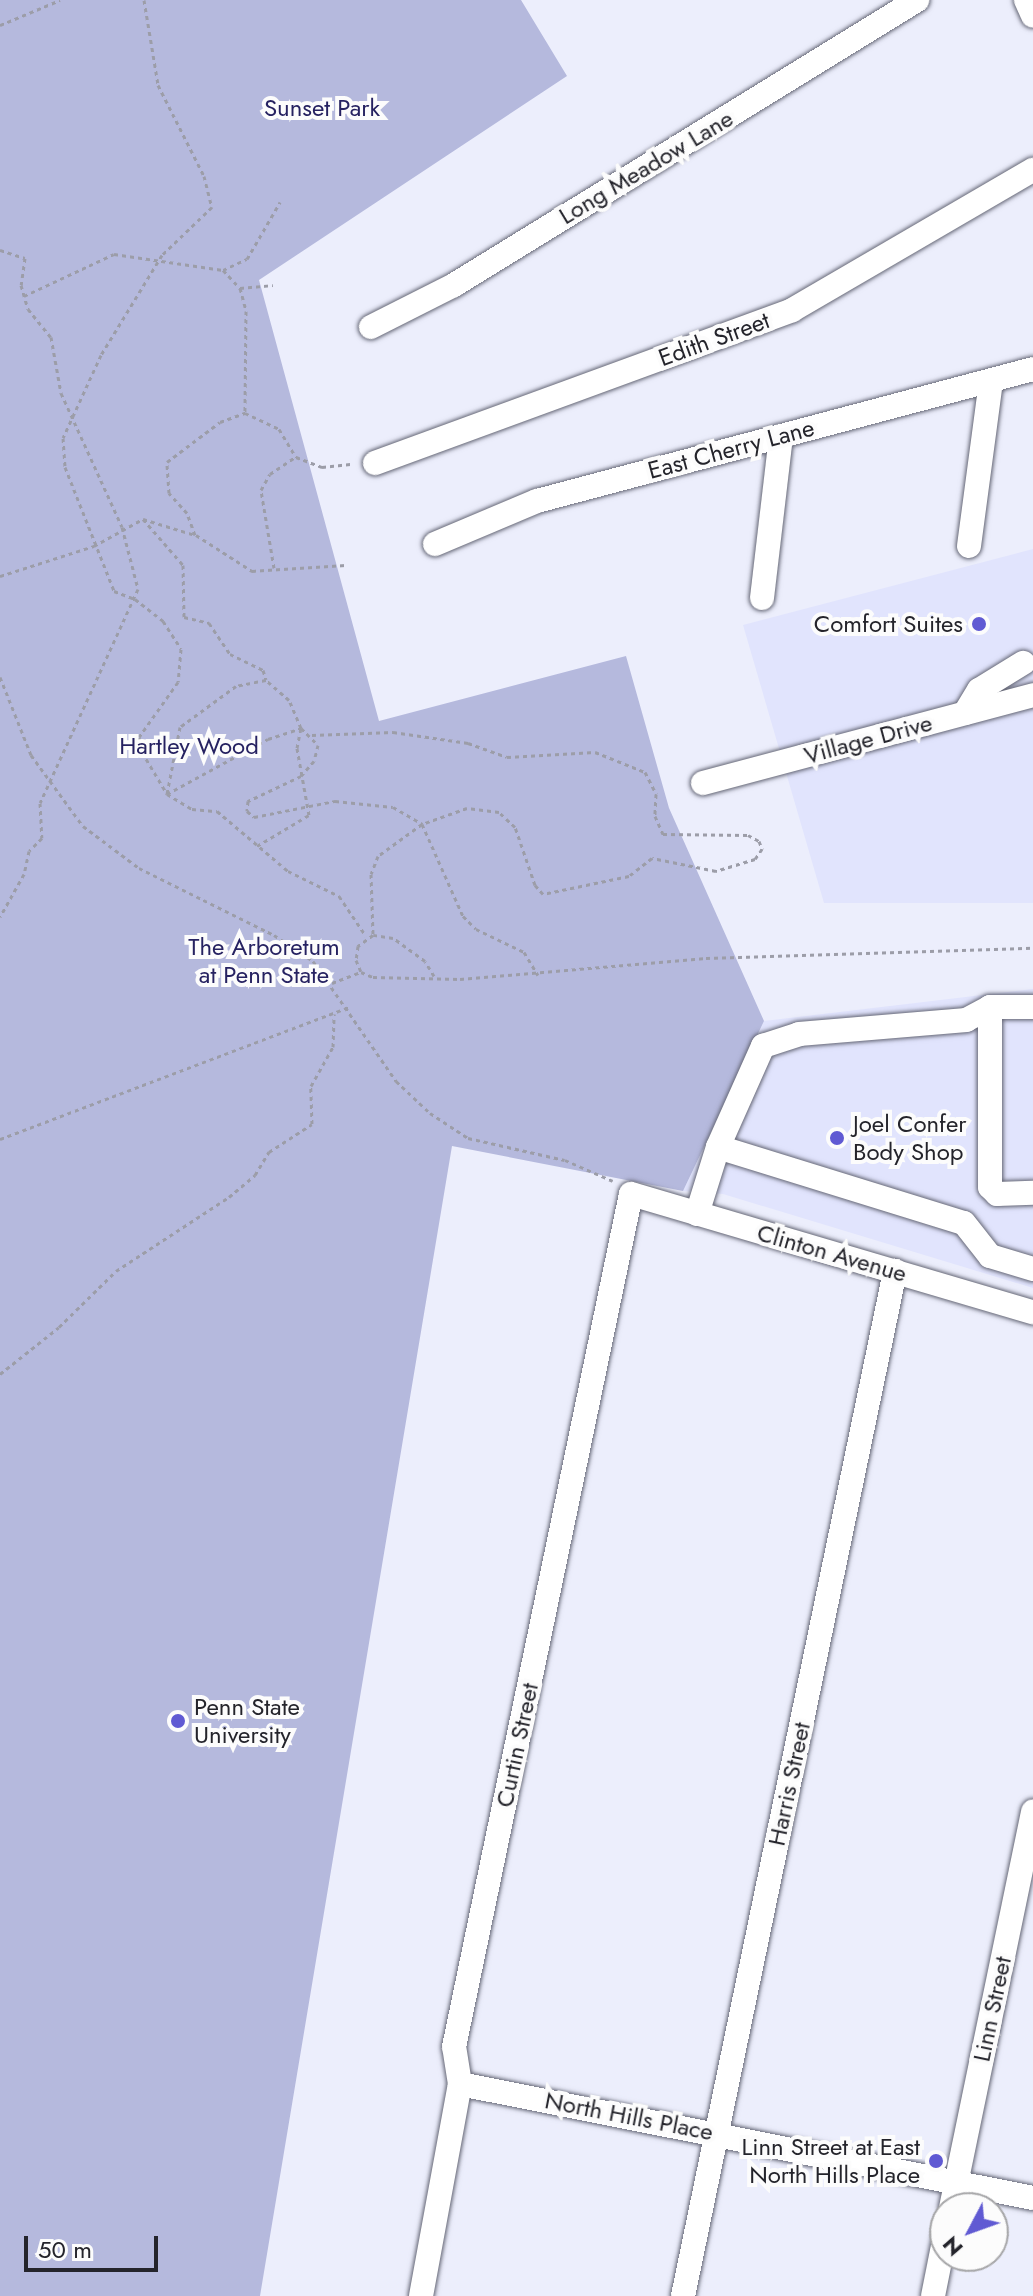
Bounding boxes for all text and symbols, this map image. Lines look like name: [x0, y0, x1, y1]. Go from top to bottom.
park label: Sunset Park: [264, 94, 380, 122]
street label: Long Meadow Lane: [554, 104, 738, 230]
street label: Edith Street: [655, 306, 773, 372]
street label: East Cherry Lane: [645, 413, 817, 485]
place label: Comfort Suites: [814, 610, 963, 638]
marker: Comfort Suites: [970, 615, 988, 633]
street label: Village Drive: [801, 708, 935, 770]
park label: Hartley Wood: [119, 732, 259, 760]
park label: The Arboretum at Penn State: [188, 933, 340, 989]
place label: Joel Confer Body Shop: [853, 1110, 967, 1166]
marker: Joel Confer Body Shop: [828, 1129, 846, 1147]
street label: Clinton Avenue: [754, 1218, 910, 1288]
street label: Curtin Street: [490, 1680, 544, 1810]
place label: Penn State University: [194, 1693, 300, 1749]
marker: Penn State University: [169, 1712, 187, 1730]
street label: Harris Street: [762, 1720, 816, 1848]
street label: Linn Street: [967, 1954, 1017, 2064]
street label: North Hills Place: [542, 2086, 716, 2146]
place label: Linn Street at East North Hills Place: [741, 2133, 920, 2189]
marker: Linn Street at East North Hills Place: [927, 2152, 945, 2170]
north arrow: [929, 2192, 1009, 2272]
scale bar: [28, 2220, 162, 2270]
text: N: [935, 2229, 970, 2264]
text: 50 m: [38, 2232, 92, 2267]

